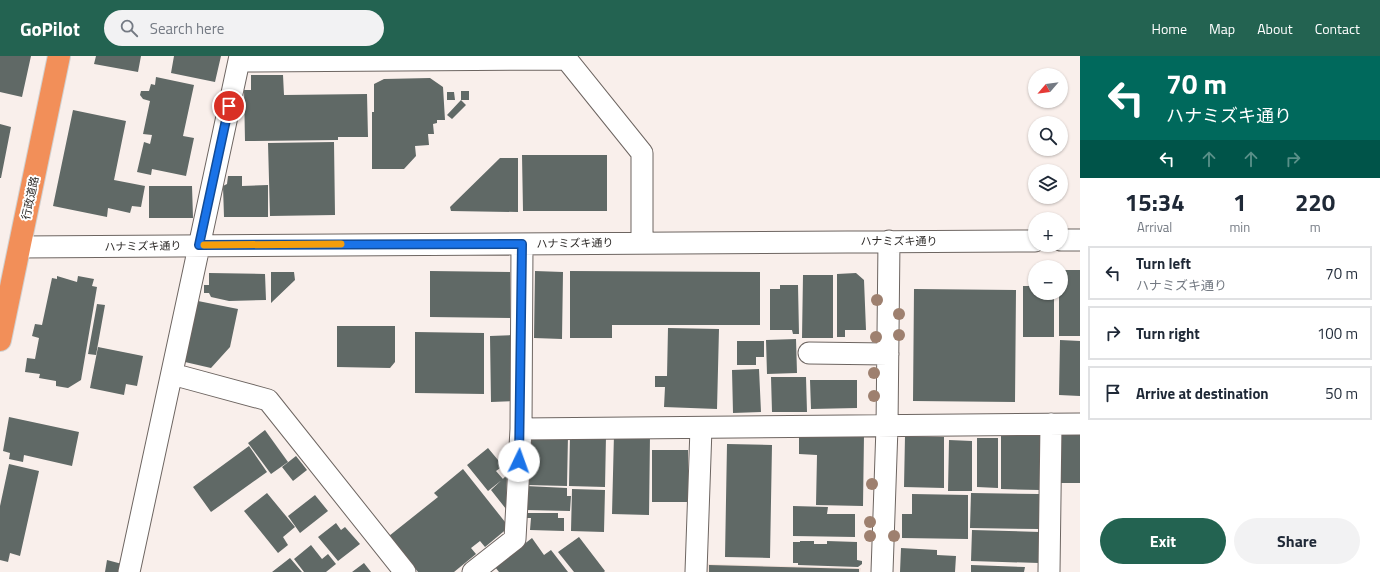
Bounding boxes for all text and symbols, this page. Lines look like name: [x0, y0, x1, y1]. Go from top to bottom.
search box: [104, 10, 384, 46]
text: GoPilot: [20, 14, 80, 43]
icon: search: [118, 17, 140, 39]
text: Search here: [150, 17, 224, 40]
text: Home: [1152, 18, 1187, 39]
text: Map: [1209, 18, 1235, 39]
text: About: [1257, 18, 1293, 39]
text: Contact: [1315, 18, 1360, 39]
text: 70 m: [1166, 62, 1227, 105]
north arrow: [1028, 68, 1068, 108]
map controls: [1028, 68, 1068, 300]
icon: left: [1100, 72, 1152, 124]
pin: [212, 89, 246, 123]
icon: arrive: [218, 95, 240, 117]
text: ハナミズキ通り: [1166, 102, 1292, 129]
button: search: [1028, 116, 1068, 156]
icon: left: [1156, 148, 1178, 170]
icon: ahead: [1198, 148, 1220, 170]
icon: ahead: [1240, 148, 1262, 170]
icon: right: [1282, 148, 1304, 170]
button: layers: [1028, 164, 1068, 204]
street label: 行政道路: [18, 175, 42, 221]
text: 15:34: [1125, 184, 1185, 220]
text: 1: [1233, 184, 1247, 220]
text: 220: [1295, 184, 1335, 220]
button: +: [1028, 212, 1068, 252]
text: Arrival: [1137, 217, 1172, 237]
text: min: [1229, 217, 1250, 237]
text: m: [1310, 217, 1321, 237]
street label: ハナミズキ通り: [861, 233, 938, 249]
street label: ハナミズキ通り: [536, 234, 614, 252]
street label: ハナミズキ通り: [104, 237, 182, 255]
text: Turn left: [1136, 252, 1191, 275]
button: −: [1028, 260, 1068, 300]
icon: left: [1102, 262, 1124, 284]
text: 70 m: [1325, 262, 1358, 285]
text: ハナミズキ通り: [1136, 275, 1227, 295]
icon: right: [1102, 322, 1124, 344]
text: Turn right: [1136, 322, 1200, 345]
text: 100 m: [1317, 322, 1358, 345]
icon: arrive: [1102, 382, 1124, 404]
text: Arrive at destination: [1136, 382, 1269, 405]
text: 50 m: [1325, 382, 1358, 405]
position arrow: [498, 440, 540, 482]
button: Exit: [1100, 518, 1226, 564]
button: Share: [1234, 518, 1360, 564]

